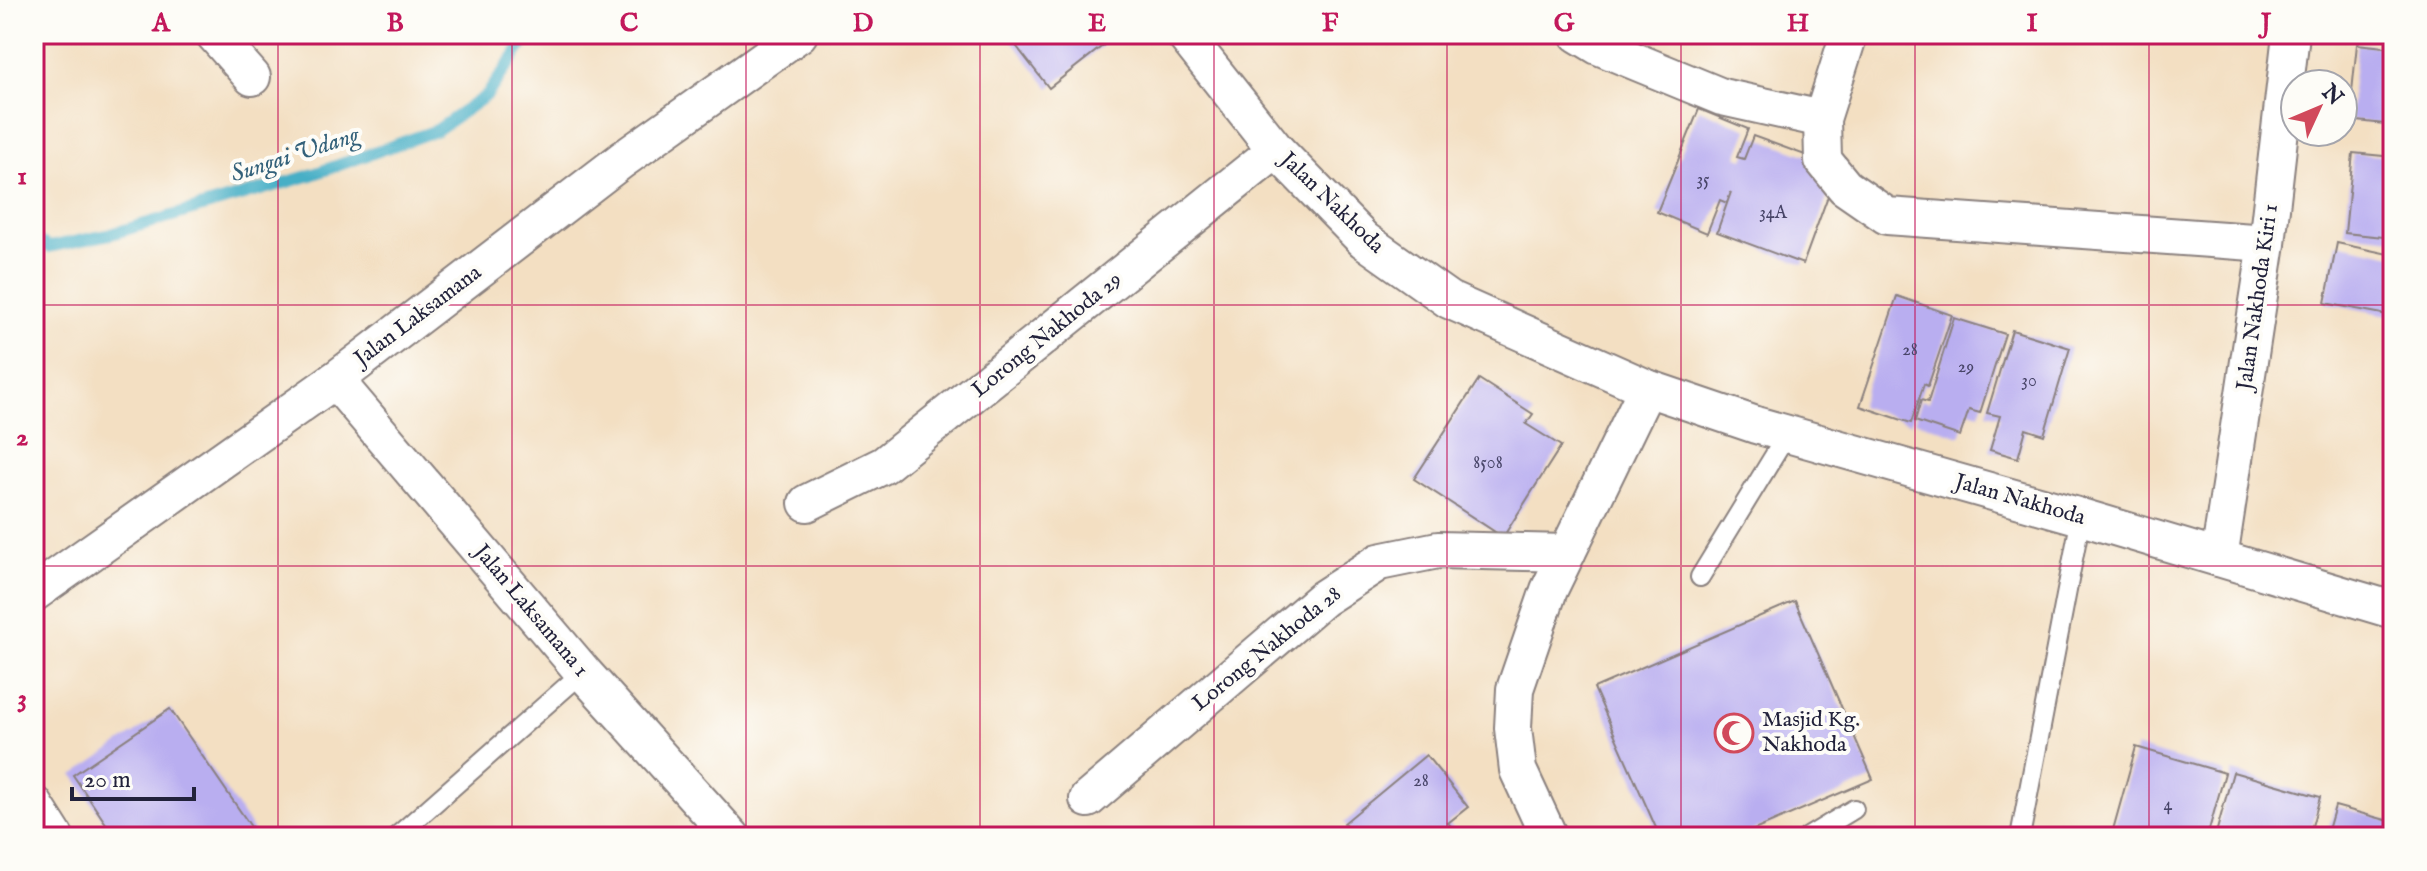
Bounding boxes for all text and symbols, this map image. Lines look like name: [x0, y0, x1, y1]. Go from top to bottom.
text: A: [151, 7, 171, 40]
text: B: [386, 7, 404, 40]
text: C: [620, 7, 639, 40]
text: D: [853, 7, 874, 40]
text: E: [1088, 7, 1106, 40]
text: F: [1322, 7, 1339, 40]
text: G: [1554, 7, 1575, 40]
text: H: [1787, 7, 1809, 40]
text: I: [2026, 7, 2038, 40]
text: J: [2258, 7, 2272, 40]
north arrow: [2279, 68, 2359, 148]
text: N: [2315, 78, 2349, 112]
water label: Sungai Udang: [227, 119, 364, 190]
street label: Jalan Nakhoda: [1272, 144, 1390, 260]
text: 1: [17, 160, 27, 193]
house number: 35: [1696, 169, 1710, 192]
house number: 34A: [1759, 202, 1788, 225]
street label: Jalan Nakhoda Kiri 1: [2231, 202, 2285, 395]
street label: Jalan Laksamana: [347, 259, 487, 375]
street label: Lorong Nakhoda 29: [966, 266, 1128, 404]
house number: 28: [1902, 339, 1918, 362]
house number: 29: [1958, 356, 1974, 379]
house number: 30: [2021, 370, 2037, 393]
text: 2: [16, 421, 28, 454]
house number: 8508: [1473, 452, 1503, 475]
street label: Jalan Nakhoda: [1949, 467, 2089, 532]
street label: Jalan Laksamana 1: [465, 537, 595, 683]
street label: Lorong Nakhoda 28: [1187, 580, 1347, 718]
text: 3: [17, 682, 27, 715]
place label: Masjid Kg. Nakhoda: [1762, 706, 1860, 759]
mosque icon: Masjid Kg. Nakhoda: [1713, 712, 1755, 754]
scale bar: [72, 751, 194, 801]
text: 20 m: [84, 765, 131, 796]
house number: 28: [1413, 770, 1429, 793]
house number: 4: [2164, 794, 2173, 817]

